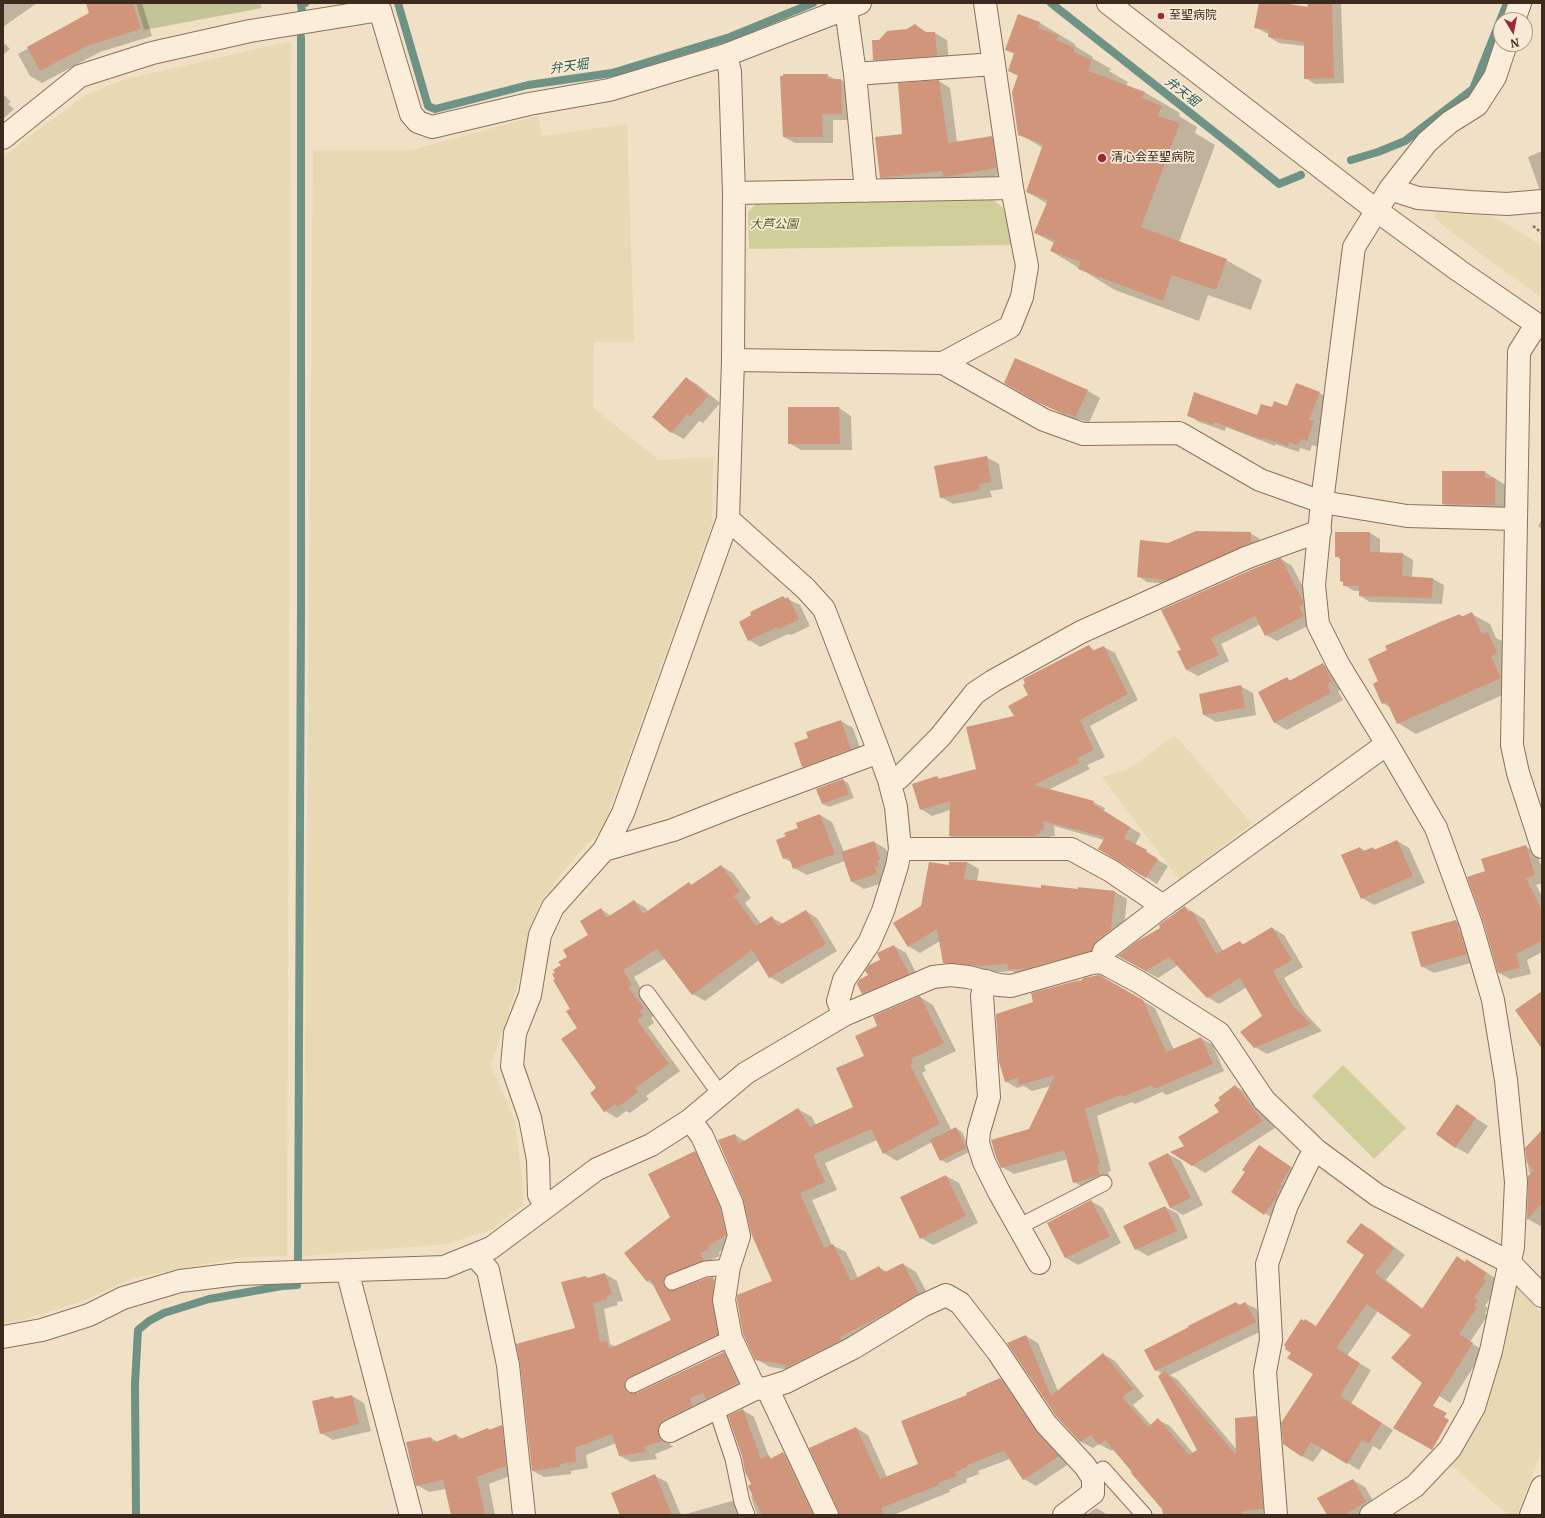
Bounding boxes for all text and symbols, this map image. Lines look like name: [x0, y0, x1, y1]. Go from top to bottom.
place label: 至聖病院: [1169, 9, 1217, 23]
marker: 至聖病院: [1156, 11, 1166, 21]
north arrow: [1493, 12, 1533, 52]
text: N: [1509, 35, 1520, 50]
water label: 弁天堀: [549, 57, 589, 77]
water label: 弁天堀: [1162, 74, 1202, 110]
place label: 清心会至聖病院: [1111, 151, 1195, 165]
marker: 清心会至聖病院: [1096, 152, 1108, 164]
park label: 大芦公園: [750, 218, 798, 232]

